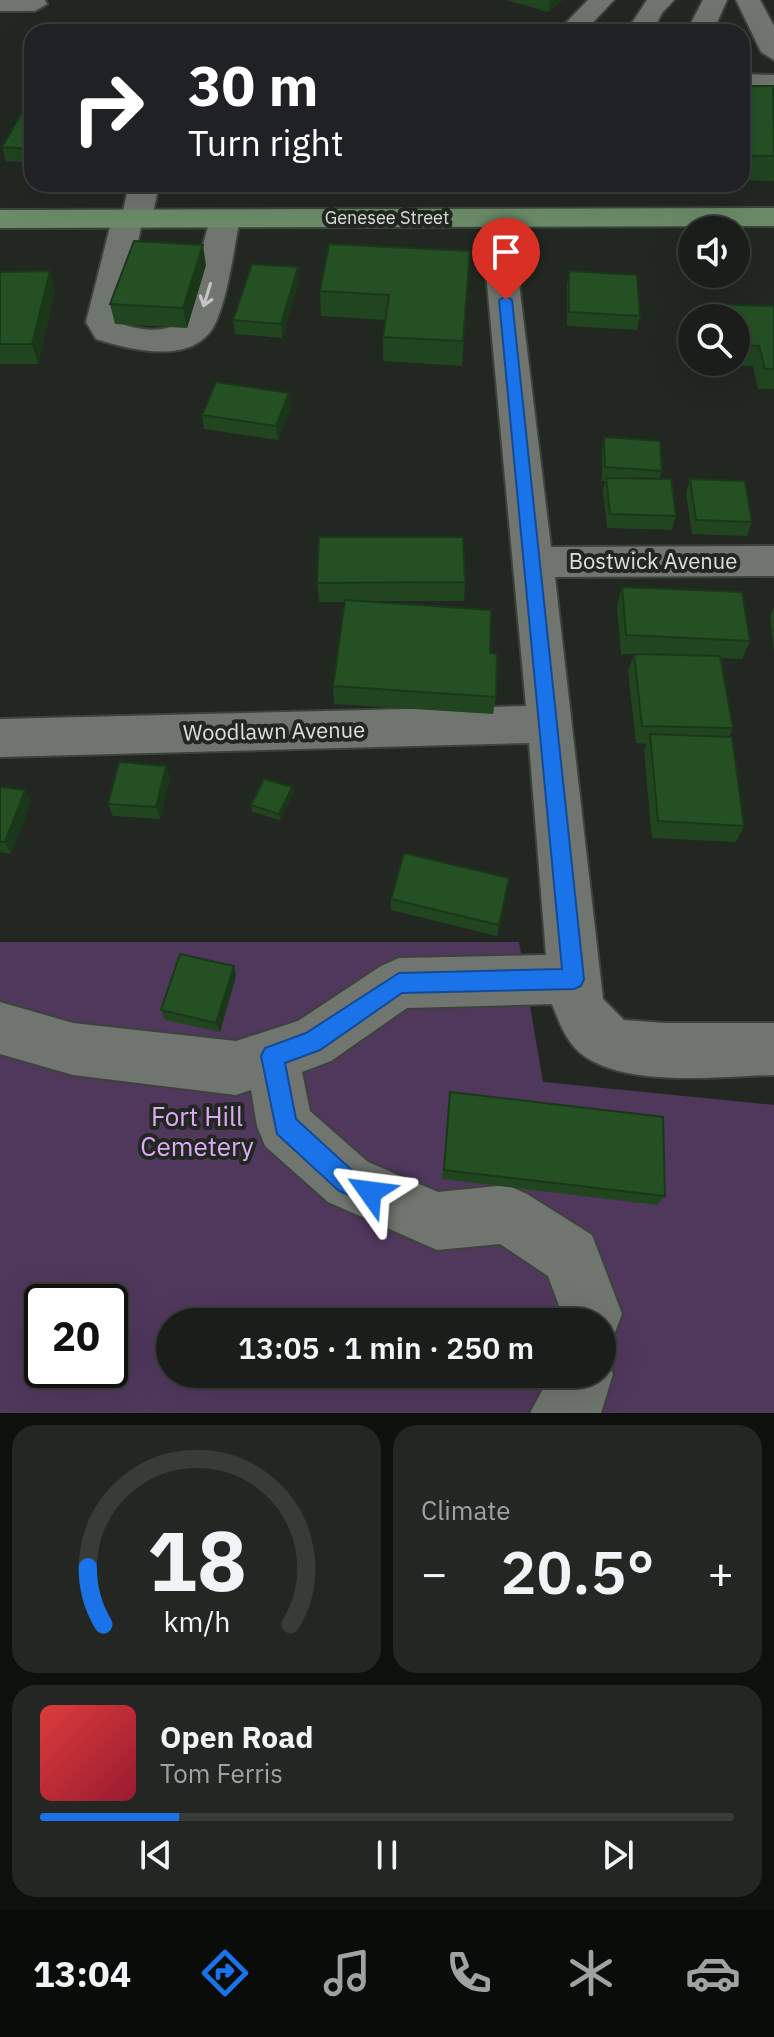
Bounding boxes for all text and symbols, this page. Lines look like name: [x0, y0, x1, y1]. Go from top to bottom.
text: 30 m: [188, 49, 318, 121]
icon: right: [56, 56, 160, 160]
text: Turn right: [188, 119, 344, 166]
street label: Genesee Street: [325, 206, 449, 229]
map controls: [678, 216, 750, 376]
button: sound: [678, 216, 750, 288]
pin: [472, 218, 540, 300]
icon: arrive: [484, 230, 528, 274]
one-way arrow: [199, 282, 213, 307]
button: search: [678, 304, 750, 376]
street label: Bostwick Avenue: [569, 546, 737, 575]
street label: Woodlawn Avenue: [183, 714, 365, 747]
park label: Fort Hill Cemetery: [140, 1099, 254, 1163]
position arrow: [328, 1150, 412, 1234]
speed limit sign: 20: [24, 1284, 128, 1388]
text: 13:05 · 1 min · 250 m: [238, 1328, 534, 1367]
text: Climate: [421, 1493, 511, 1527]
text: 18: [147, 1506, 246, 1614]
text: 20.5°: [500, 1532, 655, 1611]
text: −: [421, 1544, 447, 1601]
text: +: [708, 1544, 734, 1601]
text: km/h: [163, 1603, 230, 1640]
text: Open Road: [160, 1717, 313, 1756]
text: Tom Ferris: [160, 1756, 283, 1790]
icon: previous: [134, 1833, 178, 1877]
icon: pause: [365, 1833, 409, 1877]
icon: next: [596, 1833, 640, 1877]
icon: directions: [197, 1945, 253, 2001]
icon: music: [319, 1945, 375, 2001]
icon: phone: [441, 1945, 497, 2001]
icon: climate: [563, 1945, 619, 2001]
icon: car: [685, 1945, 741, 2001]
text: 13:04: [33, 1950, 131, 1997]

